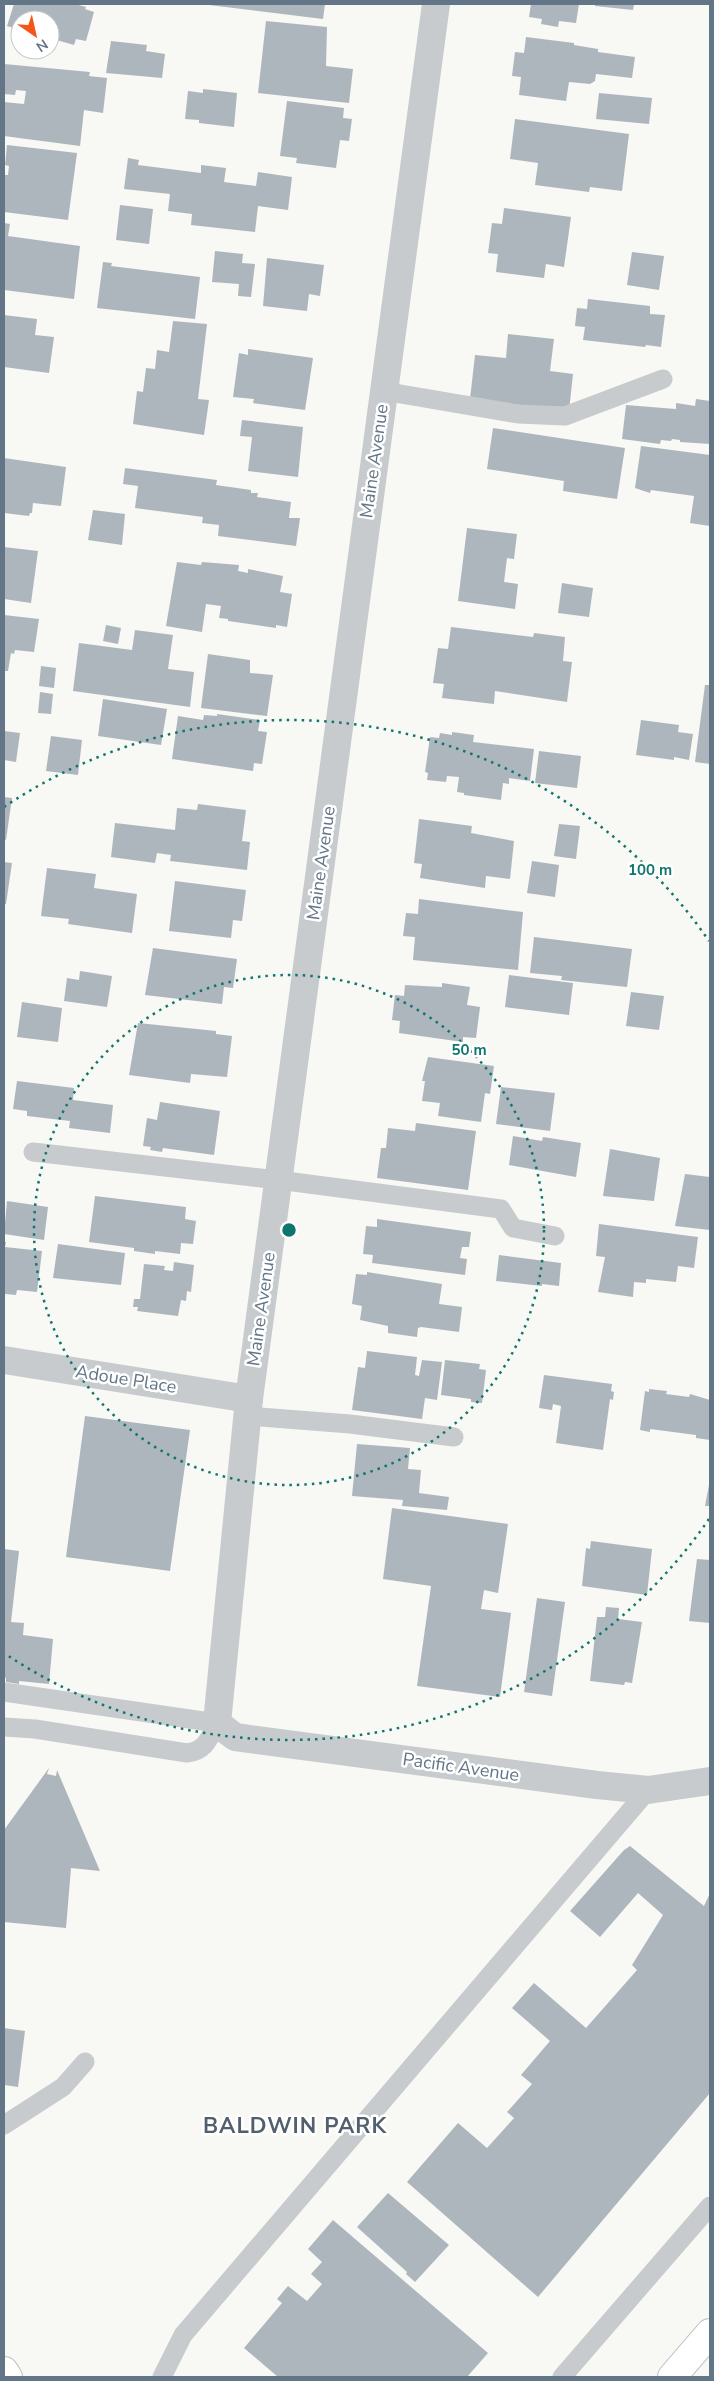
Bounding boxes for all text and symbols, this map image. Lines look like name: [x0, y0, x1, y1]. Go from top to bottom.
north arrow: [10, 10, 60, 60]
text: N: [32, 35, 52, 56]
street label: Maine Avenue: [354, 402, 394, 520]
street label: Maine Avenue: [301, 804, 341, 922]
text: 100 m: [628, 860, 672, 880]
text: 50 m: [451, 1040, 487, 1060]
centre of rings: [280, 1221, 298, 1239]
street label: Maine Avenue: [241, 1250, 281, 1368]
street label: Adoue Place: [74, 1359, 178, 1399]
street label: Pacific Avenue: [401, 1747, 521, 1787]
district label: BALDWIN PARK: [203, 2111, 387, 2141]

